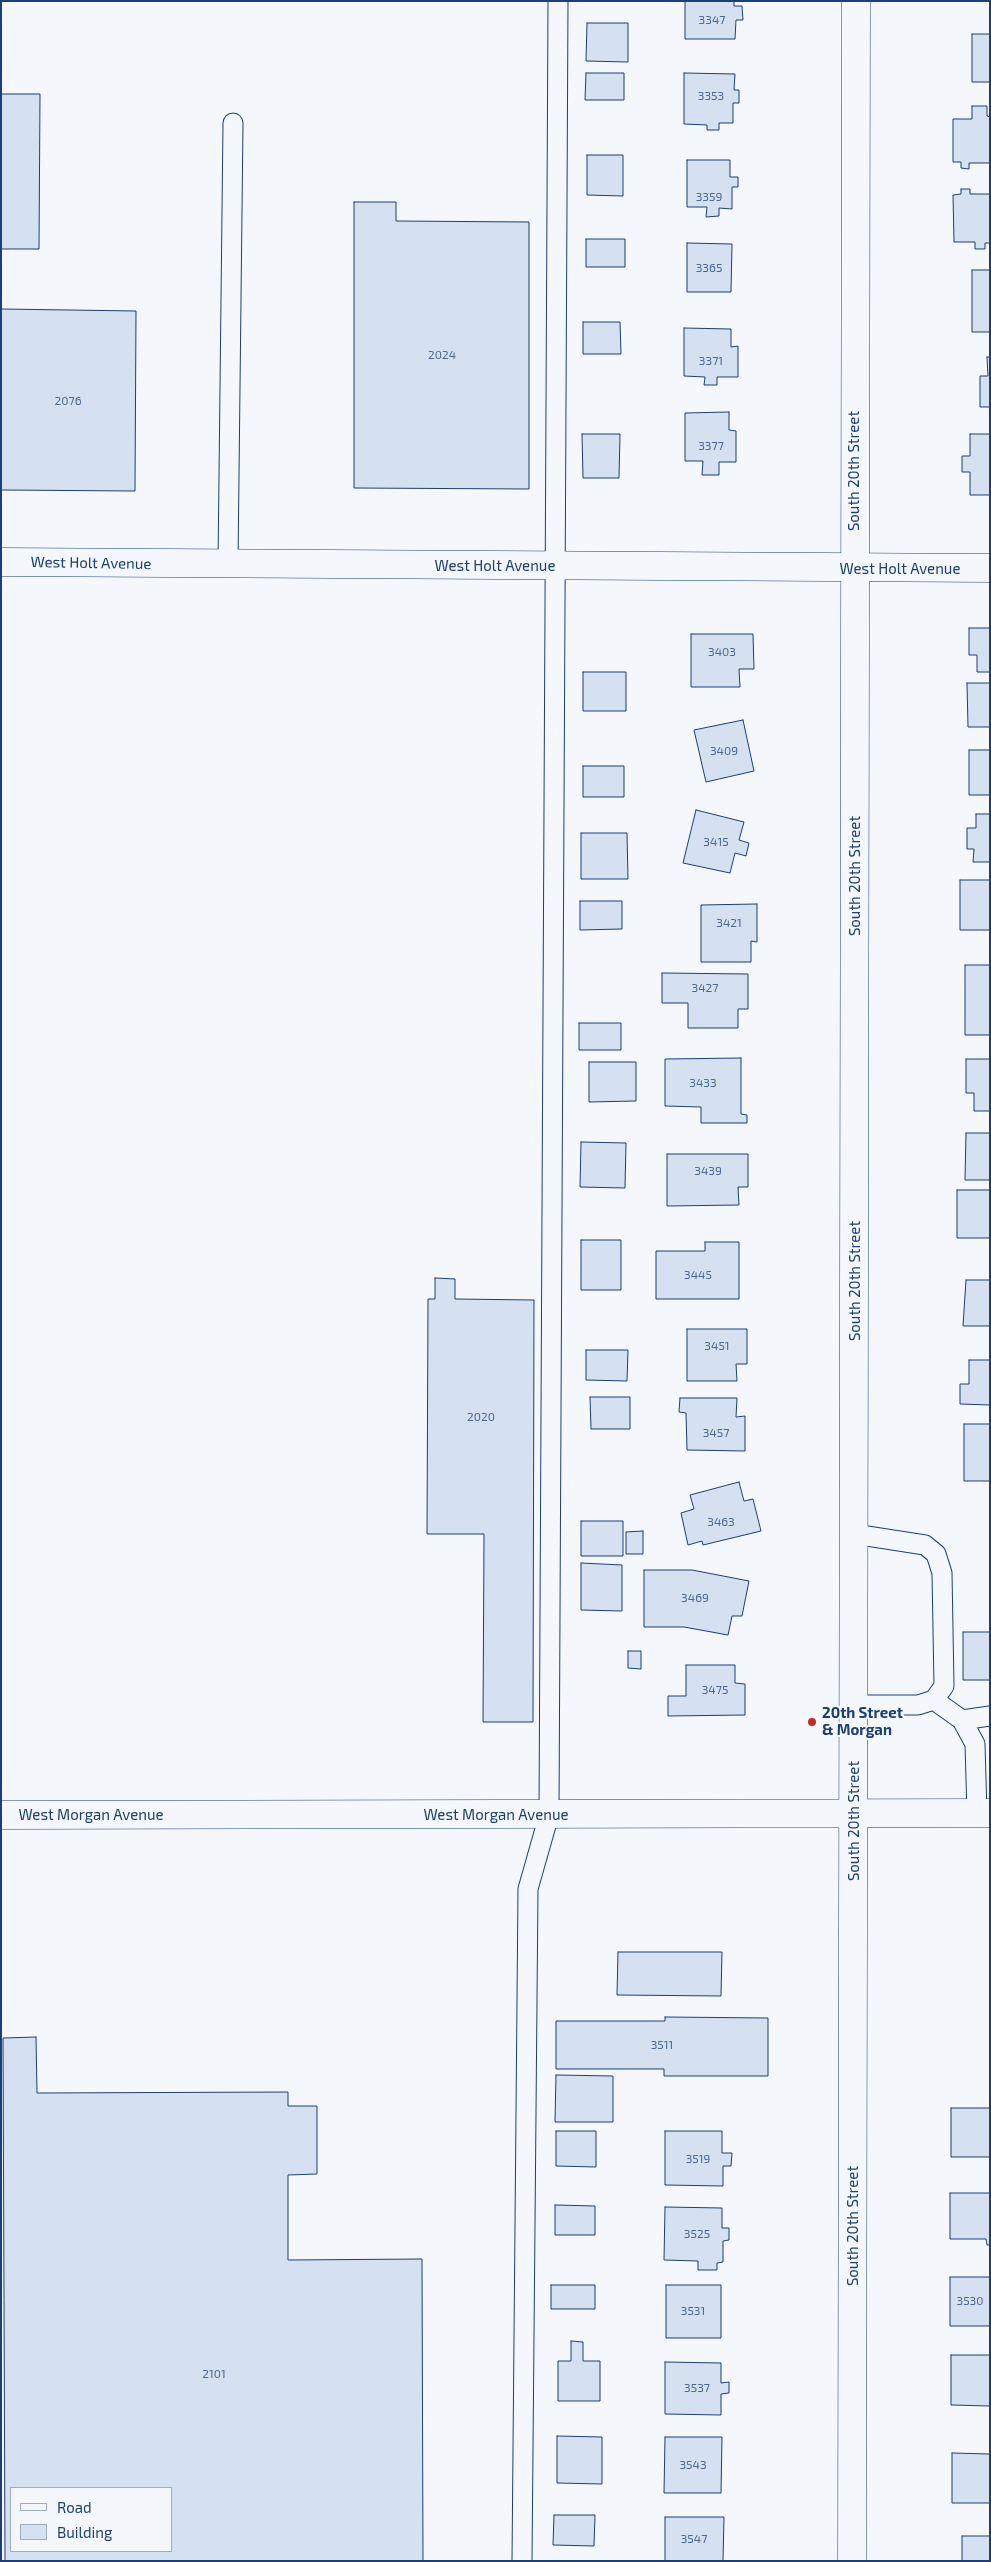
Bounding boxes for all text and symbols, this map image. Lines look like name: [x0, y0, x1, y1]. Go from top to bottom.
house number: 3347: [699, 13, 725, 27]
house number: 3353: [698, 89, 724, 103]
house number: 3359: [696, 190, 722, 204]
house number: 3365: [696, 261, 722, 275]
house number: 2024: [428, 348, 456, 362]
house number: 3371: [699, 354, 723, 368]
house number: 2076: [55, 394, 81, 408]
street label: South 20th Street: [845, 411, 863, 531]
house number: 3377: [698, 439, 724, 453]
street label: West Holt Avenue: [30, 553, 152, 573]
street label: West Holt Avenue: [435, 557, 555, 575]
street label: West Holt Avenue: [840, 560, 960, 578]
house number: 3403: [708, 645, 736, 659]
house number: 3409: [710, 744, 738, 758]
street label: South 20th Street: [846, 816, 864, 936]
house number: 3415: [703, 835, 729, 849]
house number: 3421: [716, 916, 742, 930]
house number: 3427: [692, 981, 718, 995]
house number: 3433: [689, 1076, 717, 1090]
house number: 3439: [694, 1164, 722, 1178]
street label: South 20th Street: [846, 1221, 864, 1341]
house number: 3445: [684, 1268, 712, 1282]
house number: 3451: [704, 1339, 730, 1353]
house number: 2020: [467, 1410, 495, 1424]
house number: 3457: [703, 1426, 729, 1440]
house number: 3463: [707, 1515, 735, 1529]
house number: 3469: [681, 1591, 709, 1605]
house number: 3475: [702, 1683, 728, 1697]
place label: 20th Street & Morgan: [822, 1704, 903, 1739]
marker: 20th Street & Morgan: [806, 1716, 818, 1728]
street label: South 20th Street: [845, 1761, 863, 1881]
street label: West Morgan Avenue: [18, 1806, 164, 1824]
street label: West Morgan Avenue: [423, 1806, 569, 1824]
house number: 3511: [651, 2038, 673, 2052]
house number: 3519: [686, 2152, 710, 2166]
street label: South 20th Street: [844, 2166, 862, 2286]
house number: 3525: [684, 2227, 710, 2241]
house number: 3530: [956, 2294, 984, 2308]
house number: 3531: [681, 2304, 705, 2318]
house number: 2101: [202, 2367, 226, 2381]
house number: 3537: [684, 2381, 710, 2395]
house number: 3543: [679, 2458, 707, 2472]
legend: [10, 2487, 172, 2552]
text: Road: [57, 2498, 92, 2516]
text: Building: [57, 2523, 112, 2541]
house number: 3547: [681, 2532, 707, 2546]

